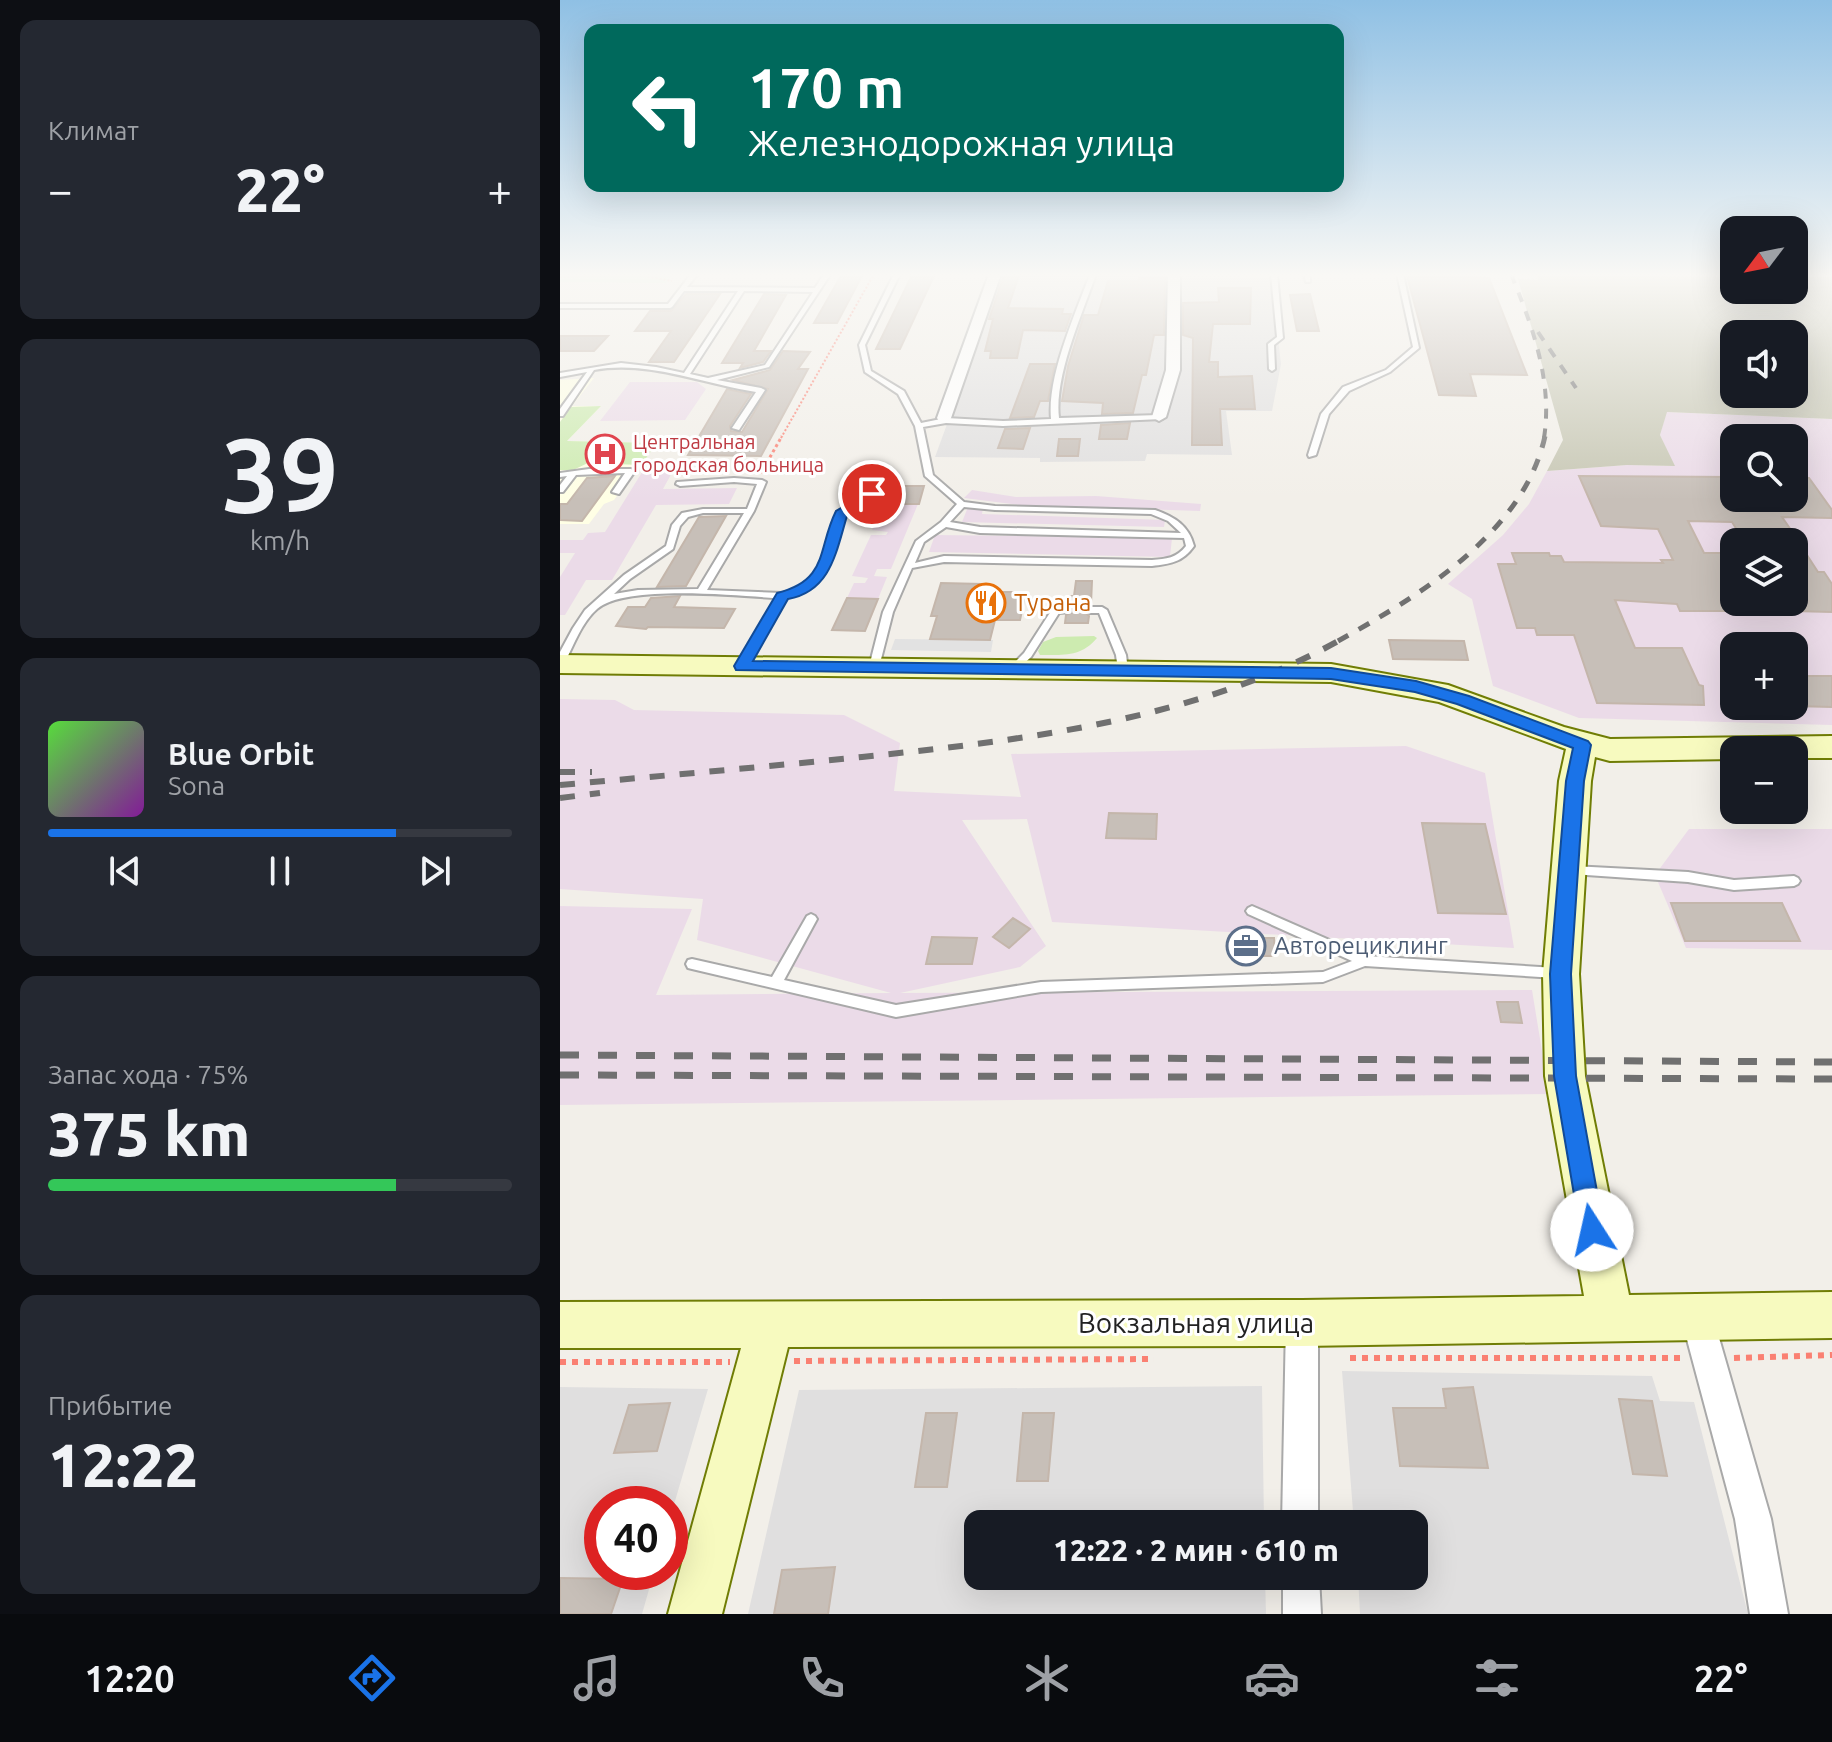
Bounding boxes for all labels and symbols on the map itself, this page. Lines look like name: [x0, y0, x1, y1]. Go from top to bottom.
north arrow: [1720, 216, 1808, 304]
place label: Центральная городская больница: [633, 430, 824, 476]
hospital icon: Центральная городская больница: [584, 433, 626, 475]
pin: [838, 460, 906, 528]
restaurant icon: Турана: [965, 582, 1007, 624]
place label: Турана: [1014, 589, 1091, 616]
office icon: Авторециклинг: [1225, 925, 1267, 967]
place label: Авторециклинг: [1274, 932, 1448, 959]
position arrow: [1550, 1188, 1634, 1272]
street label: Вокзальная улица: [1078, 1307, 1314, 1338]
speed limit sign: 40: [584, 1486, 688, 1590]

